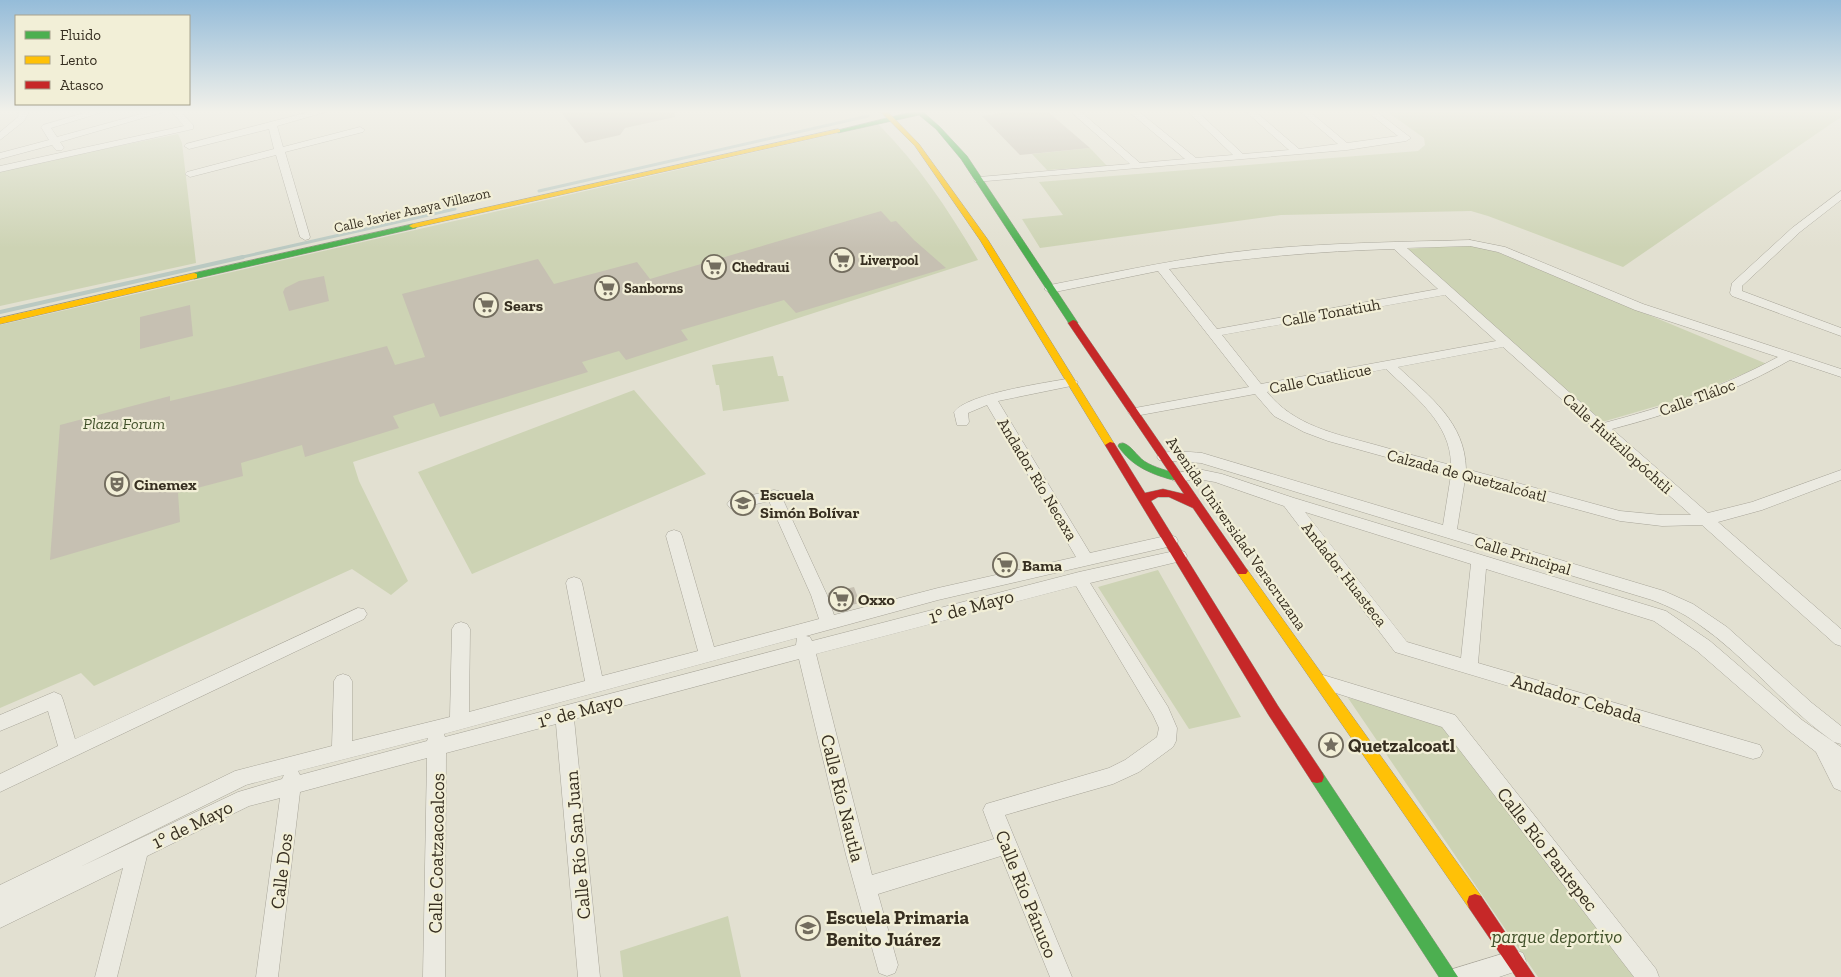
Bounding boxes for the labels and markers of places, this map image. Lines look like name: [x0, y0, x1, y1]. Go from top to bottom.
supermarket icon: Liverpool: [829, 247, 855, 273]
place label: Liverpool: [860, 252, 919, 269]
supermarket icon: Chedraui: [701, 254, 727, 280]
place label: Chedraui: [732, 259, 790, 276]
supermarket icon: Sanborns: [594, 275, 620, 301]
place label: Sanborns: [624, 280, 684, 297]
supermarket icon: Sears: [473, 292, 499, 318]
place label: Sears: [504, 296, 543, 315]
theatre icon: Cinemex: [104, 471, 130, 497]
place label: Cinemex: [134, 475, 197, 494]
place label: Escuela Simón Bolívar: [760, 485, 860, 522]
school or university icon: Escuela Simón Bolívar: [730, 490, 756, 516]
supermarket icon: Bama: [992, 552, 1018, 578]
place label: Bama: [1022, 556, 1062, 575]
supermarket icon: Oxxo: [828, 586, 854, 612]
place label: Oxxo: [858, 590, 895, 609]
place icon: Quetzalcoatl: [1318, 732, 1344, 758]
place label: Quetzalcoatl: [1348, 734, 1456, 757]
place label: Escuela Primaria Benito Juárez: [826, 906, 970, 951]
school or university icon: Escuela Primaria Benito Juárez: [795, 915, 821, 941]

